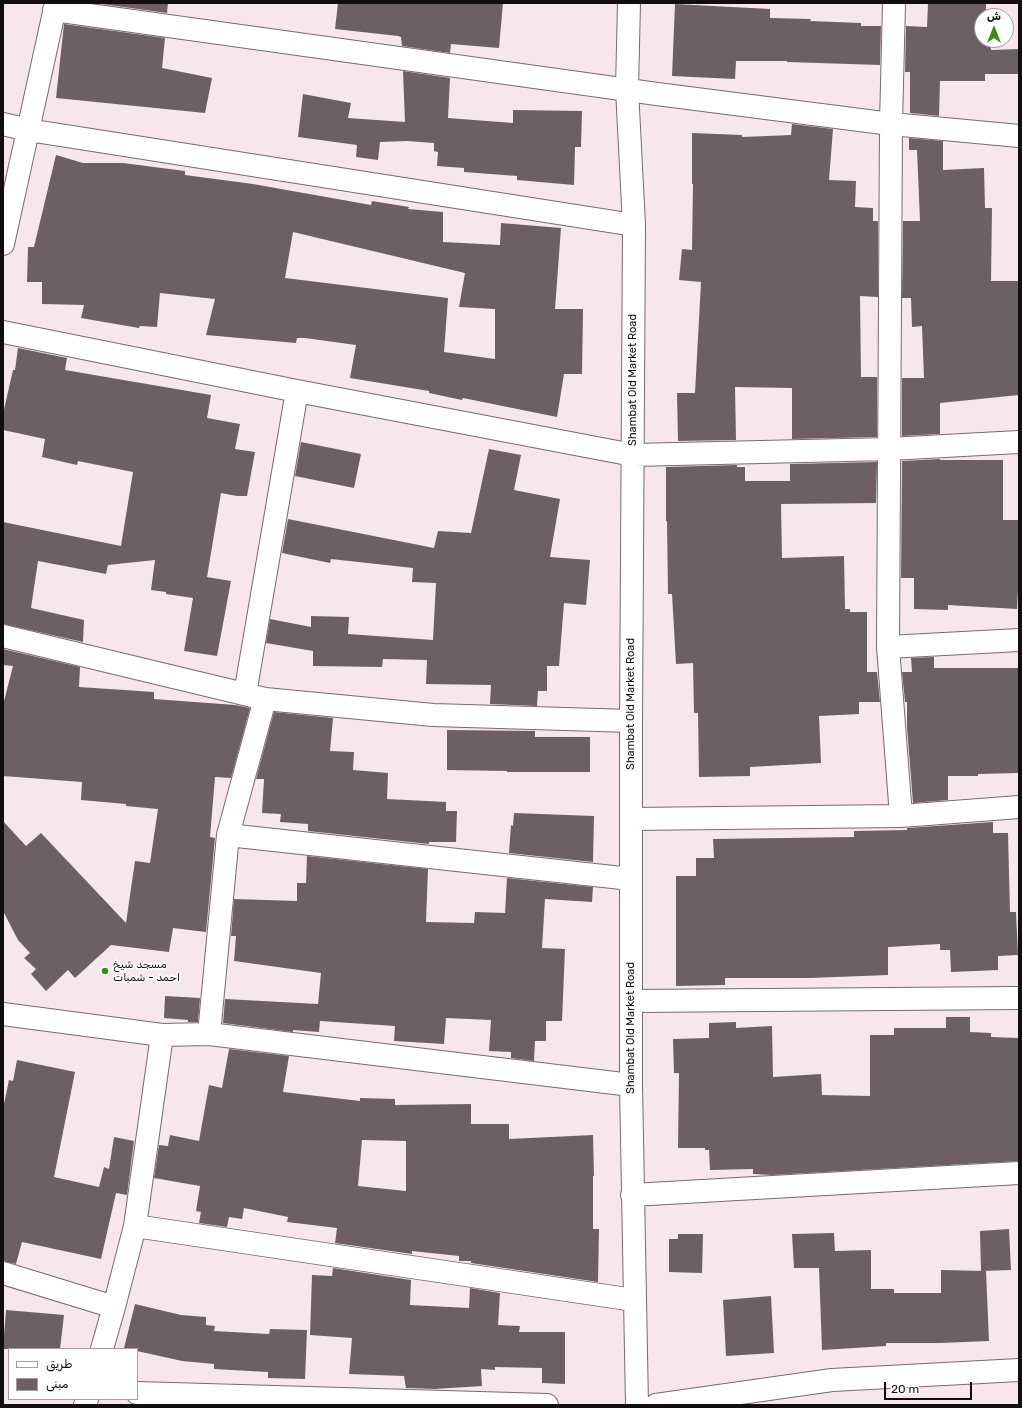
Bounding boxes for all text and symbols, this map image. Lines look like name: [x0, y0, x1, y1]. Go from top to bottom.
north arrow: [974, 8, 1014, 48]
text: ش: [987, 10, 1001, 23]
street label: Shambat Old Market Road: [626, 314, 640, 446]
street label: Shambat Old Market Road: [624, 638, 638, 770]
place label: مسجد شيخ احمد - شمبات: [113, 958, 180, 984]
street label: Shambat Old Market Road: [624, 962, 638, 1094]
marker: مسجد شيخ احمد - شمبات: [100, 966, 110, 976]
legend: [8, 1348, 138, 1400]
text: طريق: [46, 1357, 72, 1371]
scale bar: [886, 1374, 974, 1400]
text: مبنى: [46, 1377, 68, 1391]
text: 20 m: [891, 1382, 919, 1396]

